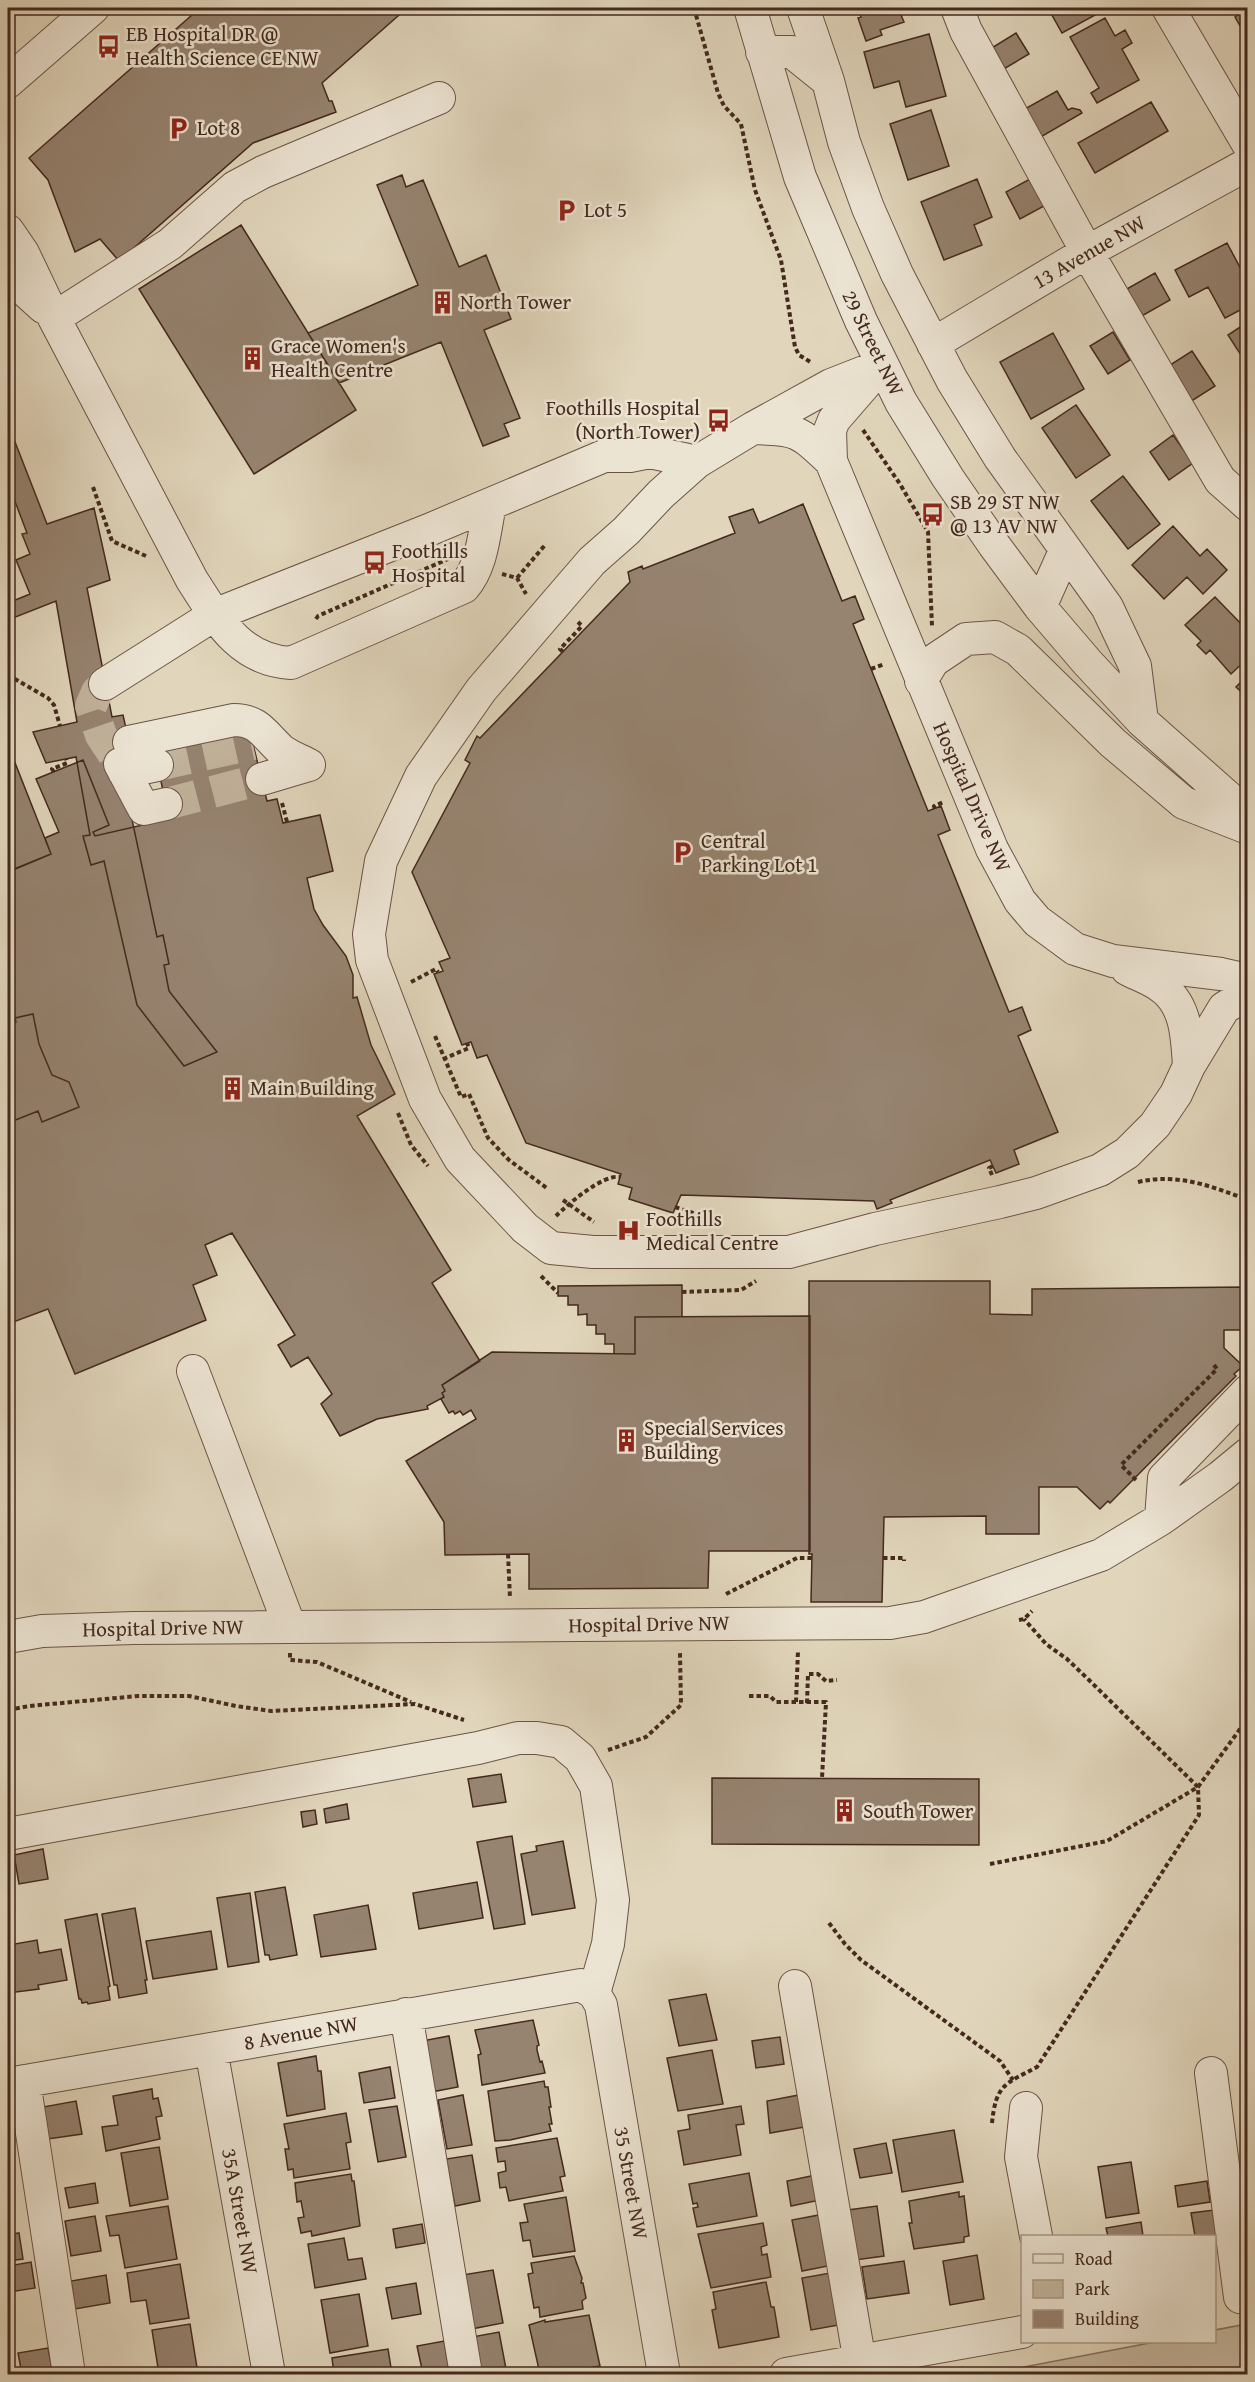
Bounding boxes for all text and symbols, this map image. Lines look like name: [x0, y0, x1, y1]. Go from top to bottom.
place label: EB Hospital DR @ Health Science CE NW: [126, 18, 319, 73]
bus stop icon: EB Hospital DR @ Health Science CE NW: [95, 33, 121, 59]
place label: Lot 8: [197, 112, 240, 143]
parking icon: Lot 8: [166, 115, 192, 141]
place label: Lot 5: [584, 194, 627, 225]
parking icon: Lot 5: [553, 197, 579, 223]
street label: 13 Avenue NW: [1027, 207, 1151, 296]
street label: 29 Street NW: [834, 285, 912, 401]
place label: North Tower: [460, 286, 572, 317]
building icon: North Tower: [429, 289, 455, 315]
place label: Grace Women's Health Centre: [271, 330, 406, 385]
building icon: Grace Women's Health Centre: [240, 345, 266, 371]
place label: Foothills Hospital (North Tower): [546, 392, 700, 447]
bus stop icon: Foothills Hospital (North Tower): [705, 407, 731, 433]
place label: SB 29 ST NW @ 13 AV NW: [950, 486, 1060, 541]
bus stop icon: SB 29 ST NW @ 13 AV NW: [919, 501, 945, 527]
place label: Foothills Hospital: [392, 535, 468, 590]
bus stop icon: Foothills Hospital: [361, 550, 387, 576]
street label: Hospital Drive NW: [925, 717, 1019, 877]
place label: Central Parking Lot 1: [701, 825, 817, 880]
parking icon: Central Parking Lot 1: [670, 840, 696, 866]
place label: Main Building: [250, 1072, 374, 1103]
building icon: Main Building: [219, 1075, 245, 1101]
place label: Foothills Medical Centre: [646, 1203, 779, 1258]
hospital icon: Foothills Medical Centre: [615, 1218, 641, 1244]
place label: Special Services Building: [644, 1412, 784, 1467]
building icon: Special Services Building: [613, 1427, 639, 1453]
street label: Hospital Drive NW: [568, 1607, 730, 1640]
street label: Hospital Drive NW: [82, 1611, 244, 1644]
place label: South Tower: [863, 1795, 974, 1826]
building icon: South Tower: [832, 1798, 858, 1824]
street label: 8 Avenue NW: [241, 2007, 361, 2058]
street label: 35 Street NW: [606, 2124, 657, 2242]
street label: 35A Street NW: [214, 2146, 267, 2276]
legend: [1021, 2235, 1216, 2343]
text: Road: [1075, 2245, 1113, 2272]
text: Park: [1075, 2275, 1111, 2302]
text: Building: [1075, 2305, 1139, 2332]

